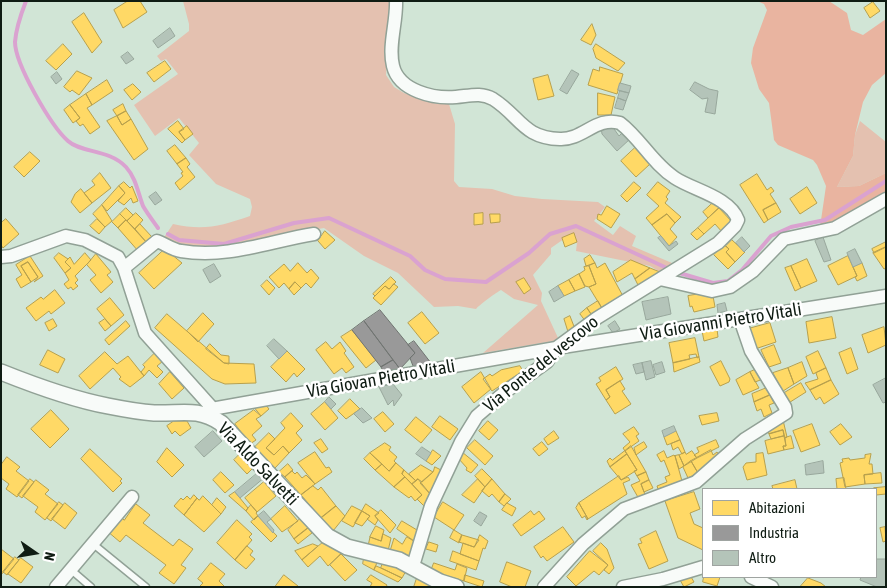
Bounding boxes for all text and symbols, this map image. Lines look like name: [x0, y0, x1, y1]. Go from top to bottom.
street label: Via Giovanni Pietro Vitali: [639, 299, 803, 345]
street label: Via Ponte del vescovo: [479, 311, 603, 417]
street label: Via Giovan Pietro Vitali: [305, 355, 457, 403]
street label: Via Aldo Salvetti: [213, 418, 303, 510]
legend: [702, 488, 877, 578]
text: Abitazioni: [749, 499, 805, 516]
text: Industria: [749, 524, 799, 541]
north arrow: [10, 528, 60, 578]
text: Altro: [749, 549, 776, 566]
text: N: [41, 551, 58, 562]

